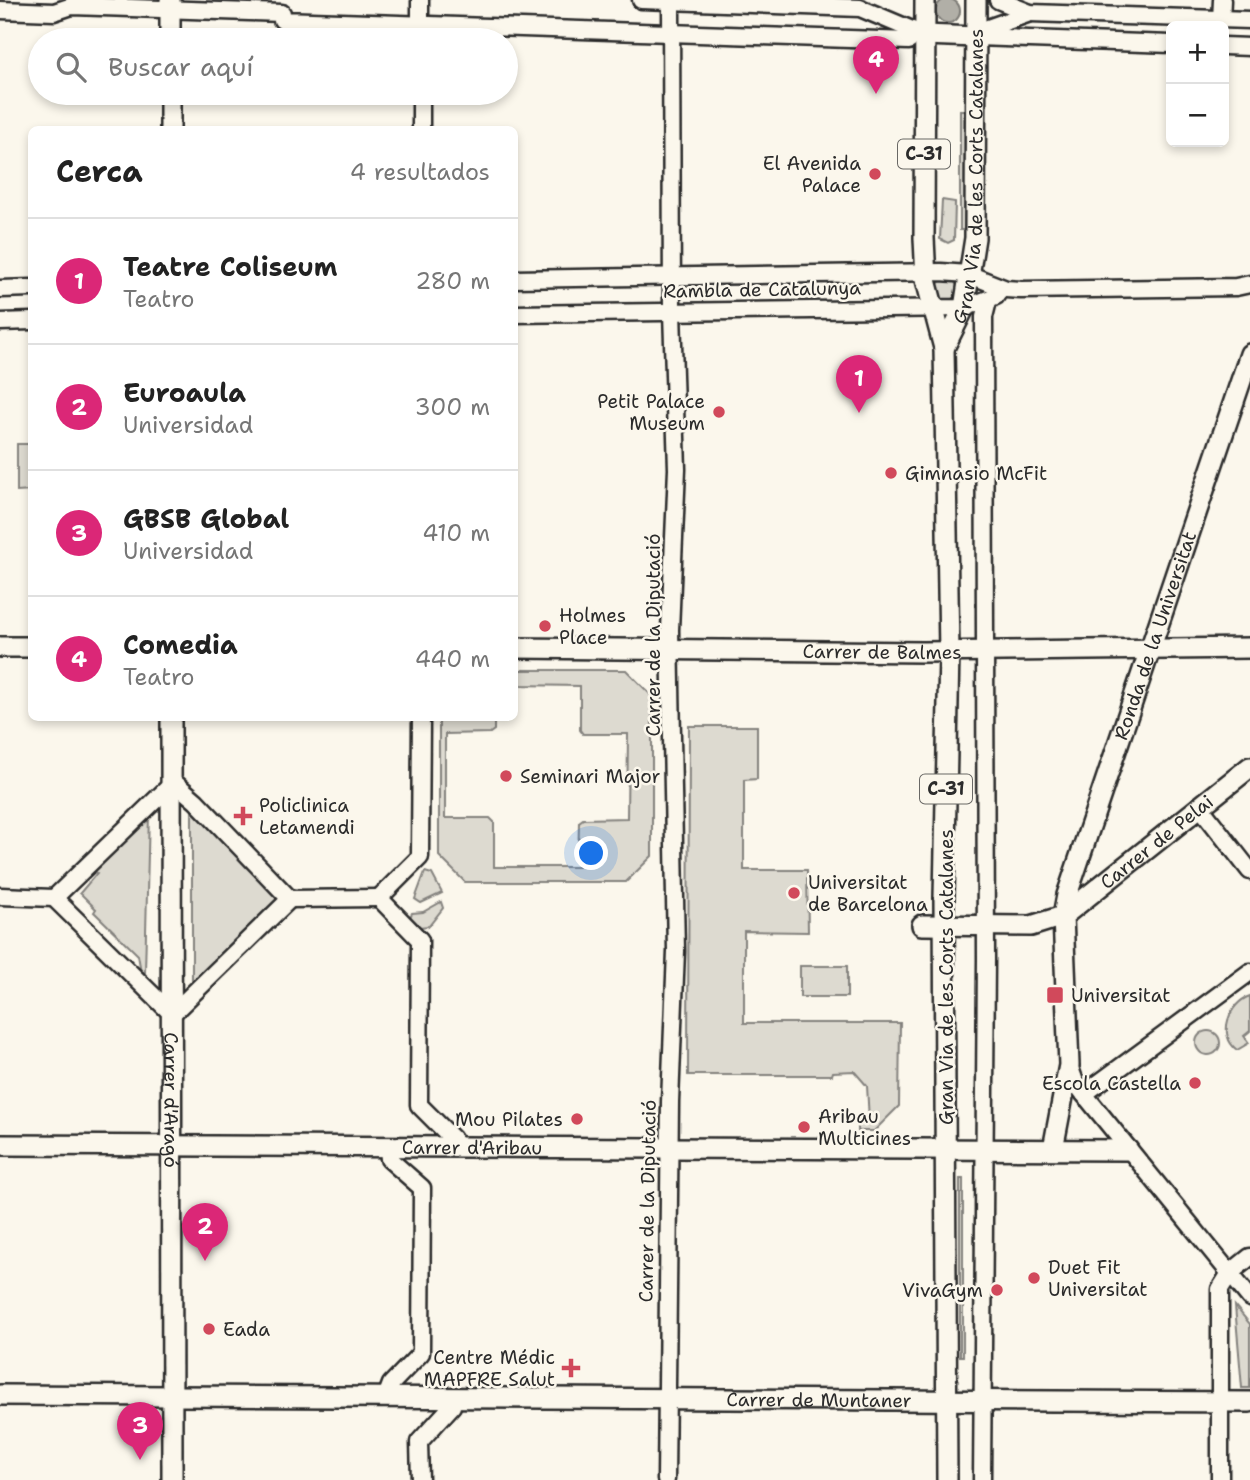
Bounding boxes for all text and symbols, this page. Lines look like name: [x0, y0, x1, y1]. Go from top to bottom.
map controls: [1166, 21, 1229, 147]
button: +: [1166, 21, 1229, 84]
search box: [28, 28, 518, 105]
street label: Gran Via de les Corts Catalanes: [946, 29, 989, 328]
pin: 4: [853, 36, 899, 94]
icon: search: [52, 48, 90, 86]
text: Buscar aquí: [108, 49, 254, 84]
button: −: [1166, 84, 1229, 147]
road number: C-31: [898, 140, 950, 168]
text: Cerca: [56, 151, 143, 192]
place label: El Avenida Palace: [763, 151, 861, 198]
text: 4 resultados: [350, 157, 490, 187]
marker: El Avenida Palace: [867, 166, 883, 182]
text: Teatre Coliseum: [123, 249, 337, 284]
text: 1: [74, 266, 84, 296]
text: 280 m: [415, 266, 490, 296]
street label: Rambla de Catalunya: [663, 275, 861, 304]
text: Teatro: [123, 284, 195, 314]
pin: 1: [836, 355, 882, 413]
text: Euroaula: [123, 375, 246, 410]
place label: Petit Palace Museum: [597, 389, 705, 436]
text: 2: [71, 392, 87, 422]
text: 300 m: [415, 392, 490, 422]
marker: Petit Palace Museum: [711, 404, 727, 420]
text: Universidad: [123, 410, 253, 440]
place label: Gimnasio McFit: [905, 461, 1047, 486]
marker: Gimnasio McFit: [883, 465, 899, 481]
text: GBSB Global: [123, 501, 289, 536]
text: 3: [71, 518, 87, 548]
text: 410 m: [422, 518, 490, 548]
street label: Ronda de la Universitat: [1108, 528, 1202, 743]
street label: Carrer de la Diputació: [641, 534, 666, 736]
text: Universidad: [123, 536, 253, 566]
place label: Holmes Place: [559, 603, 626, 650]
marker: Holmes Place: [537, 618, 553, 634]
text: Comedia: [123, 627, 238, 662]
street label: Carrer de Balmes: [802, 639, 962, 665]
text: 4: [71, 644, 87, 674]
text: 440 m: [415, 644, 490, 674]
text: Teatro: [123, 662, 195, 692]
place label: Seminari Major: [520, 764, 661, 789]
marker: Seminari Major: [498, 768, 514, 784]
road number: C-31: [920, 774, 972, 804]
street label: Carrer de Pelai: [1095, 789, 1219, 895]
place label: Policlinica Letamendi: [259, 793, 355, 840]
marker: Policlinica Letamendi: [233, 806, 253, 826]
street label: Gran Via de les Corts Catalanes: [934, 829, 959, 1125]
your location: [574, 836, 608, 870]
place label: Universitat de Barcelona: [808, 870, 928, 917]
marker: Universitat de Barcelona: [786, 885, 802, 901]
place label: Universitat: [1071, 983, 1171, 1008]
marker: Universitat: [1045, 985, 1065, 1005]
street label: Carrer d'Aragó: [158, 1032, 184, 1168]
place label: Escola Castella: [1042, 1071, 1181, 1096]
marker: Escola Castella: [1187, 1075, 1203, 1091]
street label: Carrer de la Diputació: [633, 1099, 662, 1303]
place label: Aribau Multicines: [818, 1104, 911, 1151]
place label: Mou Pilates: [455, 1107, 563, 1132]
marker: Mou Pilates: [569, 1111, 585, 1127]
marker: Aribau Multicines: [796, 1119, 812, 1135]
street label: Carrer d'Aribau: [402, 1135, 542, 1160]
pin: 2: [182, 1203, 228, 1261]
place label: Duet Fit Universitat: [1048, 1255, 1148, 1302]
marker: Duet Fit Universitat: [1026, 1270, 1042, 1286]
place label: VivaGym: [902, 1278, 983, 1303]
marker: VivaGym: [989, 1282, 1005, 1298]
place label: Eada: [223, 1317, 270, 1342]
marker: Eada: [201, 1321, 217, 1337]
place label: Centre Médic MAPFRE Salut: [424, 1345, 555, 1392]
marker: Centre Médic MAPFRE Salut: [561, 1358, 581, 1378]
street label: Carrer de Muntaner: [726, 1387, 912, 1413]
pin: 3: [117, 1402, 163, 1460]

